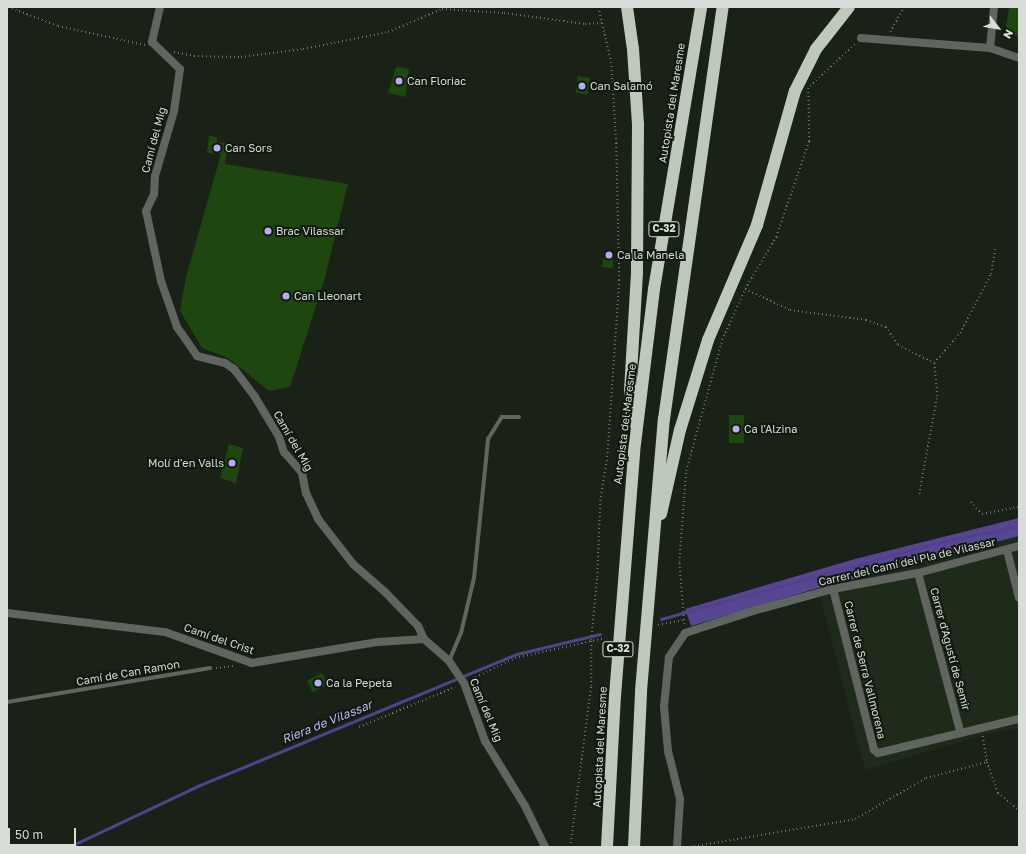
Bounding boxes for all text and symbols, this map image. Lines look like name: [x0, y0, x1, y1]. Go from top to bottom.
north arrow: [978, 8, 1018, 48]
text: N: [1001, 28, 1016, 41]
street label: Autopista del Maresme: [656, 42, 688, 164]
place label: Can Floriac: [407, 74, 466, 88]
marker: Can Floriac: [394, 76, 404, 86]
place label: Can Salamó: [590, 79, 653, 93]
marker: Can Salamó: [577, 81, 587, 91]
street label: Camí del Mig: [139, 106, 169, 174]
place label: Can Sors: [225, 141, 272, 155]
marker: Can Sors: [212, 143, 222, 153]
road number: C-32: [648, 221, 680, 237]
place label: Brac Vilassar: [276, 224, 345, 238]
marker: Brac Vilassar: [263, 226, 273, 236]
place label: Ca la Manela: [617, 248, 684, 262]
marker: Ca la Manela: [604, 250, 614, 260]
place label: Can Lleonart: [294, 289, 362, 303]
marker: Can Lleonart: [281, 291, 291, 301]
street label: Autopista del Maresme: [611, 363, 639, 485]
street label: Camí del Mig: [270, 408, 316, 474]
place label: Ca l'Alzina: [744, 422, 797, 436]
marker: Ca l'Alzina: [731, 424, 741, 434]
place label: Molí d'en Valls: [148, 456, 224, 470]
marker: Molí d'en Valls: [227, 458, 237, 468]
street label: Carrer del Camí del Pla de Vilassar: [817, 535, 997, 589]
street label: Carrer d'Agustí de Semir: [927, 586, 973, 712]
street label: Carrer de Serra Vallmorena: [841, 599, 889, 741]
street label: Camí del Crist: [182, 621, 256, 657]
road number: C-32: [602, 641, 634, 657]
street label: Camí de Can Ramon: [75, 657, 181, 689]
place label: Ca la Pepeta: [326, 676, 392, 690]
street label: Camí del Mig: [467, 676, 505, 744]
marker: Ca la Pepeta: [313, 678, 323, 688]
street label: Autopista del Maresme: [590, 686, 610, 808]
water label: Riera de Vilassar: [280, 697, 374, 747]
scale bar: [10, 820, 78, 846]
text: 50 m: [15, 827, 43, 842]

